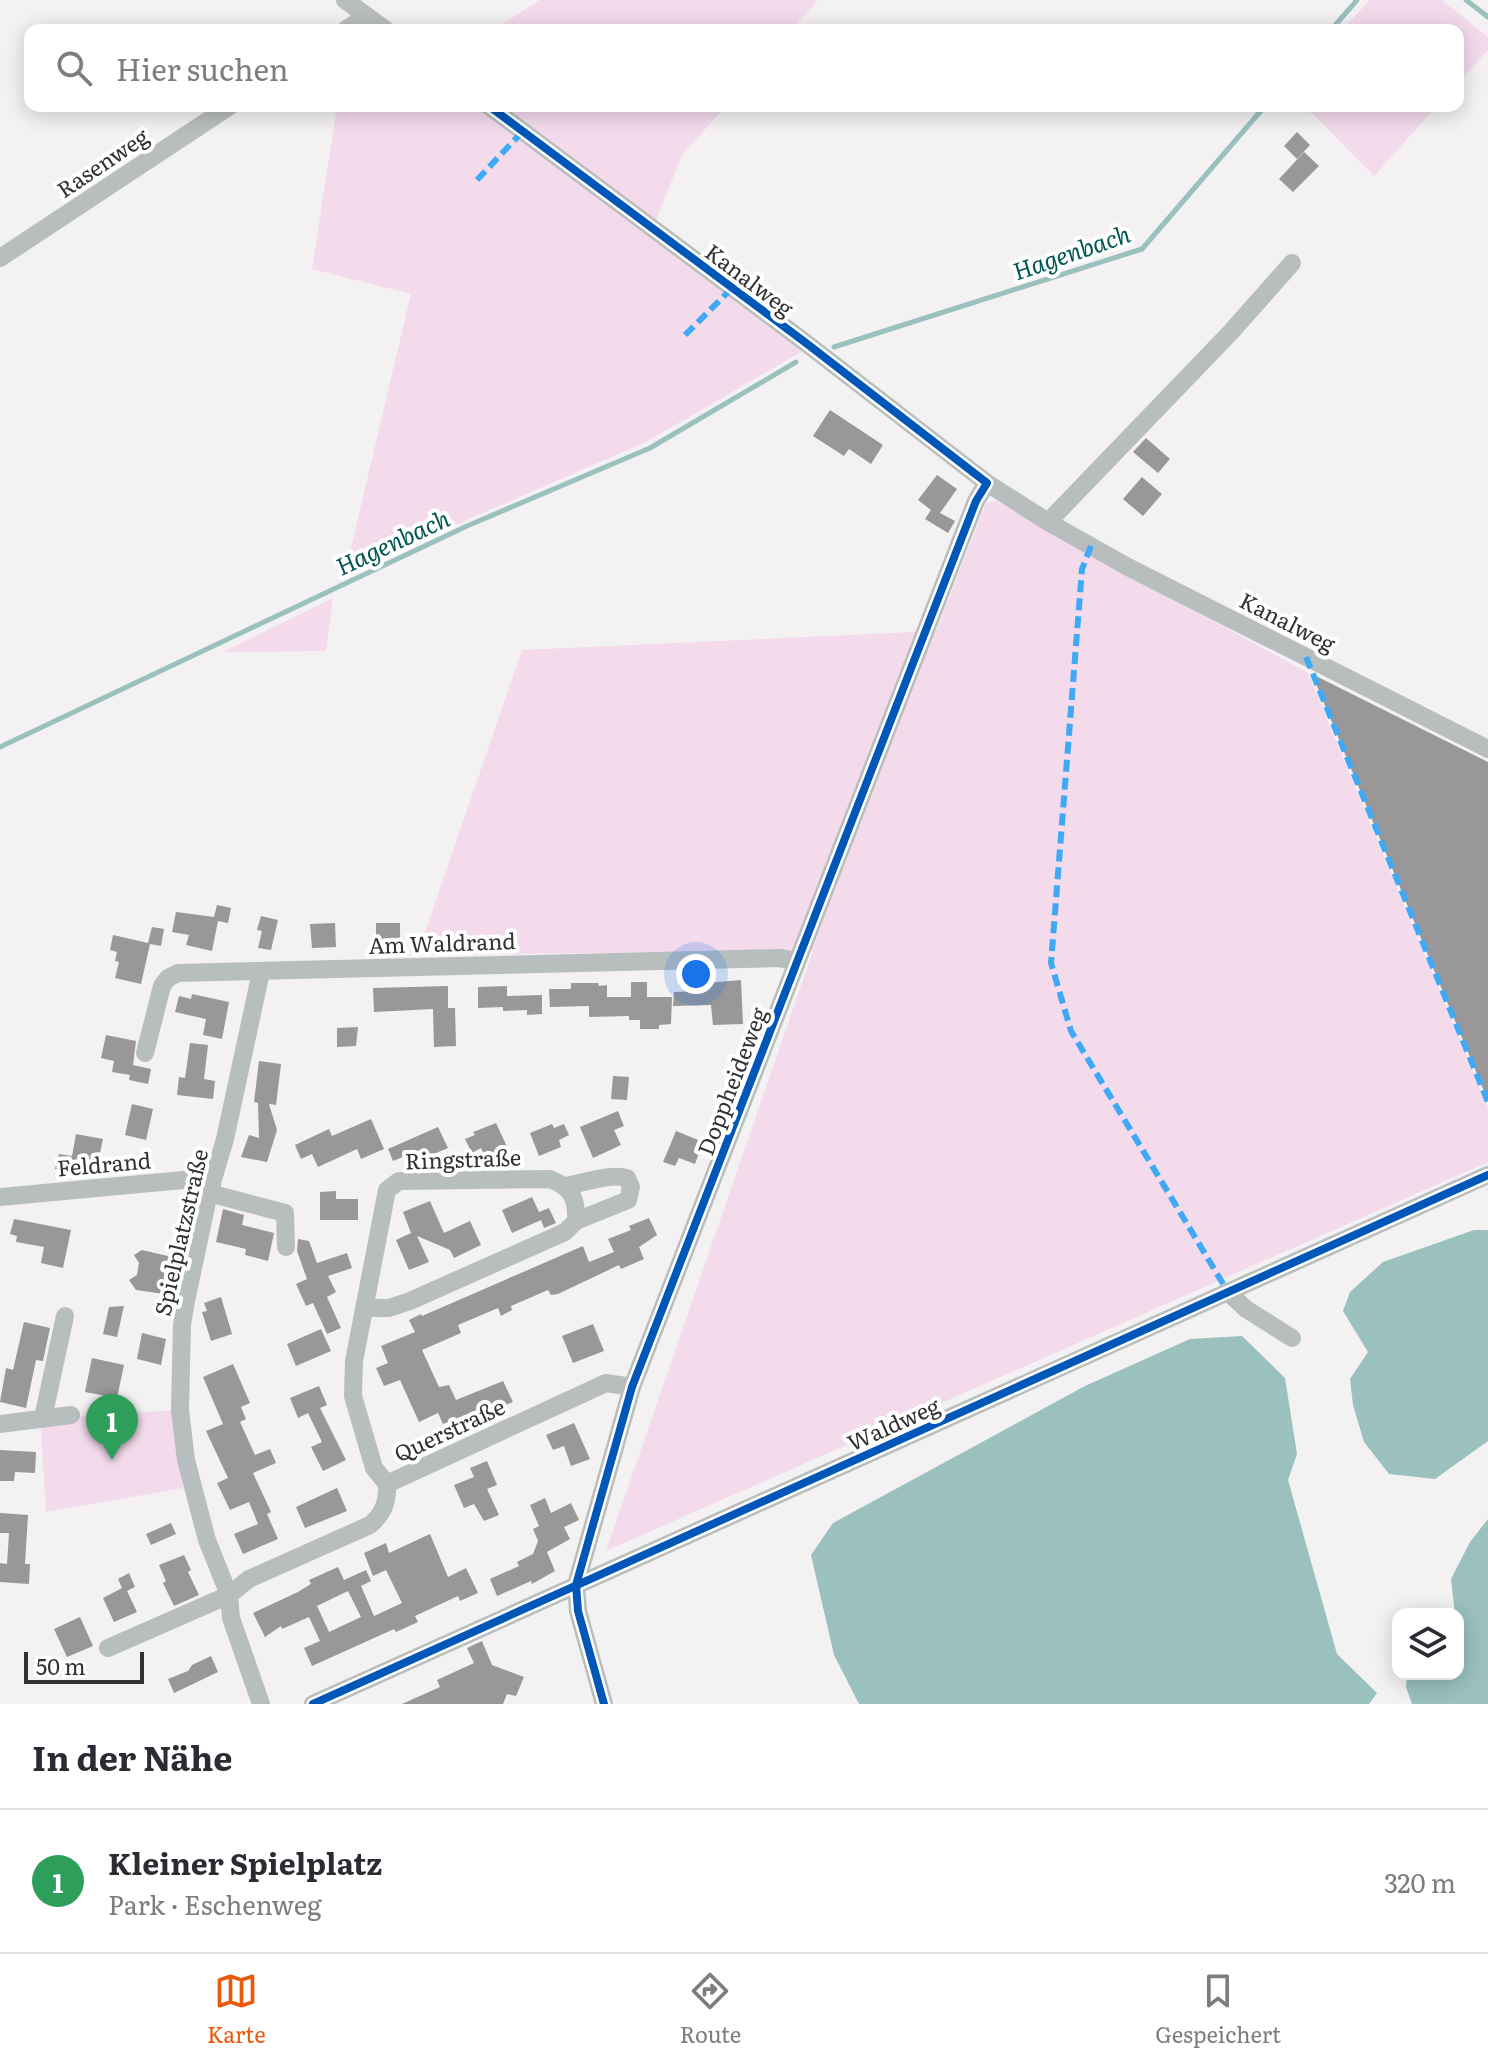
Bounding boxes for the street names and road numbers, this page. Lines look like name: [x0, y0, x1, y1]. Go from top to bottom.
street label: Rasenweg: [49, 119, 155, 205]
street label: Kanalweg: [699, 235, 802, 324]
street label: Kanalweg: [1234, 583, 1342, 660]
street label: Am Waldrand: [368, 923, 516, 961]
street label: Doppheideweg: [688, 1002, 775, 1160]
street label: Ringstraße: [404, 1139, 522, 1177]
street label: Feldrand: [56, 1142, 152, 1184]
street label: Spielplatzstraße: [145, 1145, 215, 1319]
street label: Waldweg: [841, 1388, 945, 1458]
street label: Querstraße: [388, 1389, 510, 1469]

